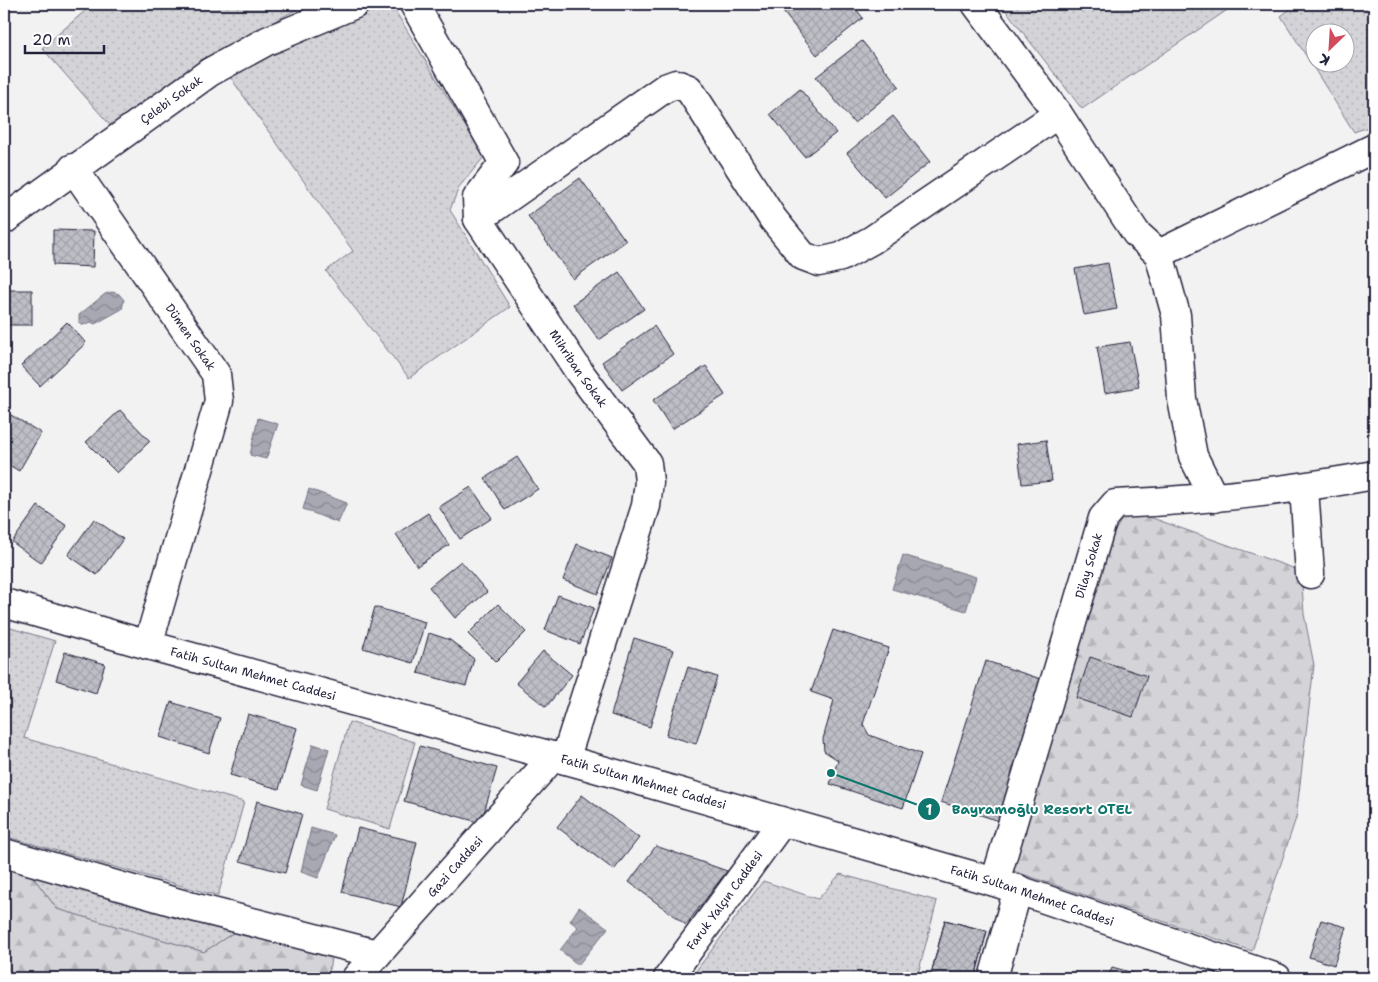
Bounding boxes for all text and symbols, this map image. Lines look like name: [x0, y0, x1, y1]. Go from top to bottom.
scale bar: [25, 22, 104, 54]
north arrow: [1306, 22, 1356, 72]
text: 20 m: [32, 30, 71, 50]
text: K: [1316, 49, 1333, 70]
street label: Çelebi Sokak: [137, 72, 206, 128]
street label: Dümen Sokak: [162, 301, 219, 374]
street label: Mihriban Sokak: [546, 327, 611, 411]
street label: Dilay Sokak: [1072, 531, 1106, 600]
street label: Fatih Sultan Mehmet Caddesi: [168, 643, 338, 704]
street label: Fatih Sultan Mehmet Caddesi: [559, 751, 728, 813]
callout: Bayramoğlu Resort OTEL: [916, 795, 1142, 824]
text: 1: [926, 800, 933, 820]
text: Bayramoğlu Resort OTEL: [952, 800, 1133, 818]
street label: Gazi Caddesi: [424, 833, 487, 901]
street label: Faruk Yalçın Caddesi: [683, 848, 766, 953]
street label: Fatih Sultan Mehmet Caddesi: [948, 862, 1116, 930]

